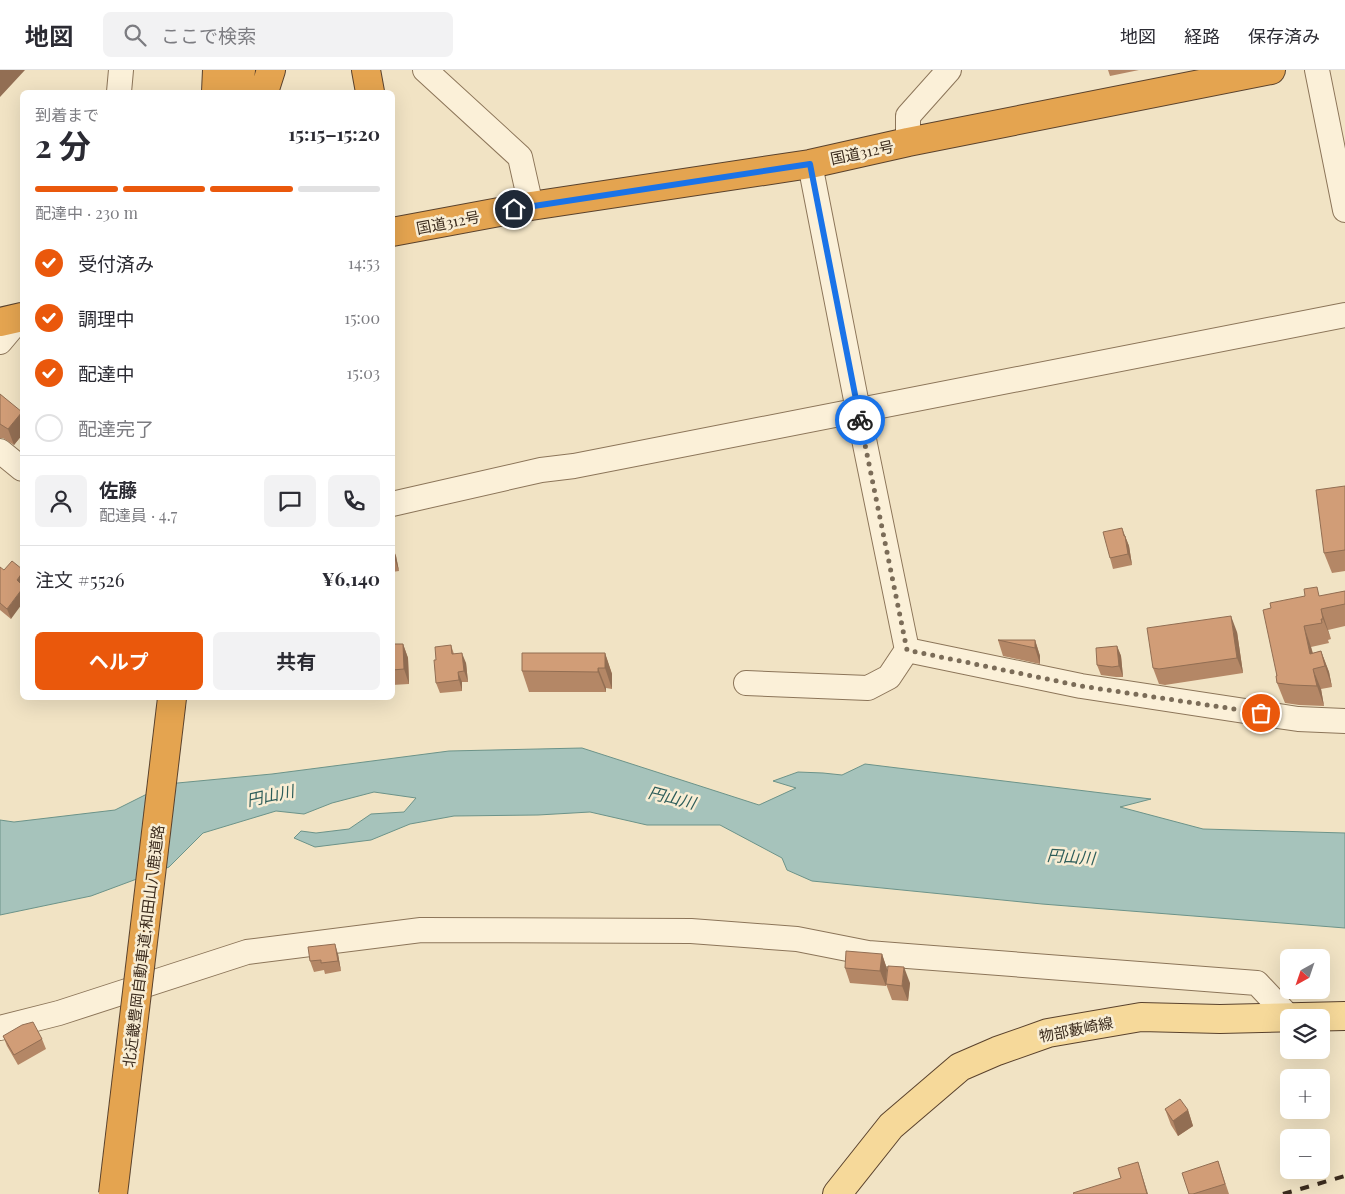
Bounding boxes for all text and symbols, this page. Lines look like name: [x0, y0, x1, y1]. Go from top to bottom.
search box: [103, 12, 453, 57]
text: 地図: [25, 19, 73, 51]
icon: search: [121, 21, 149, 49]
text: ここで検索: [161, 22, 256, 48]
text: 地図: [1120, 24, 1156, 48]
text: 経路: [1184, 24, 1220, 48]
text: 保存済み: [1248, 24, 1320, 48]
text: 到着まで: [35, 104, 99, 125]
text: 15:15–15:20: [288, 120, 380, 146]
text: 2 分: [35, 123, 91, 166]
street label: 国道312号: [828, 136, 896, 168]
pin: [493, 188, 535, 230]
icon: home: [500, 195, 528, 223]
text: 配達中 · 230 m: [35, 202, 138, 223]
street label: 国道312号: [414, 206, 482, 238]
icon: check: [35, 249, 63, 277]
text: 受付済み: [78, 250, 154, 276]
text: 14:53: [348, 252, 380, 273]
icon: check: [35, 304, 63, 332]
text: 調理中: [78, 305, 135, 331]
text: 15:00: [344, 307, 380, 328]
icon: check: [35, 359, 63, 387]
text: 配達中: [78, 360, 135, 386]
text: 15:03: [347, 362, 380, 383]
courier: [835, 395, 885, 445]
icon: bike: [846, 406, 874, 434]
text: 配達完了: [78, 415, 154, 441]
button: person: [35, 475, 87, 527]
button: chat: [264, 475, 316, 527]
button: phone: [328, 475, 380, 527]
text: 佐藤: [99, 476, 137, 502]
text: 配達員 · 4.7: [99, 504, 177, 525]
text: ¥6,140: [322, 565, 380, 591]
text: 注文 #5526: [35, 566, 125, 592]
button: ヘルプ: [35, 632, 203, 690]
button: 共有: [213, 632, 380, 690]
pin: [1240, 692, 1282, 734]
icon: bag: [1247, 699, 1275, 727]
water label: 円山川: [244, 779, 298, 810]
water label: 円山川: [646, 781, 700, 813]
street label: 北近畿豊岡自動車道;和田山八鹿道路: [118, 824, 168, 1068]
water label: 円山川: [1046, 844, 1098, 868]
north arrow: [1280, 949, 1330, 999]
map controls: [1280, 949, 1330, 1179]
button: layers: [1280, 1009, 1330, 1059]
street label: 物部藪崎線: [1037, 1012, 1115, 1046]
button: +: [1280, 1069, 1330, 1119]
button: −: [1280, 1129, 1330, 1179]

